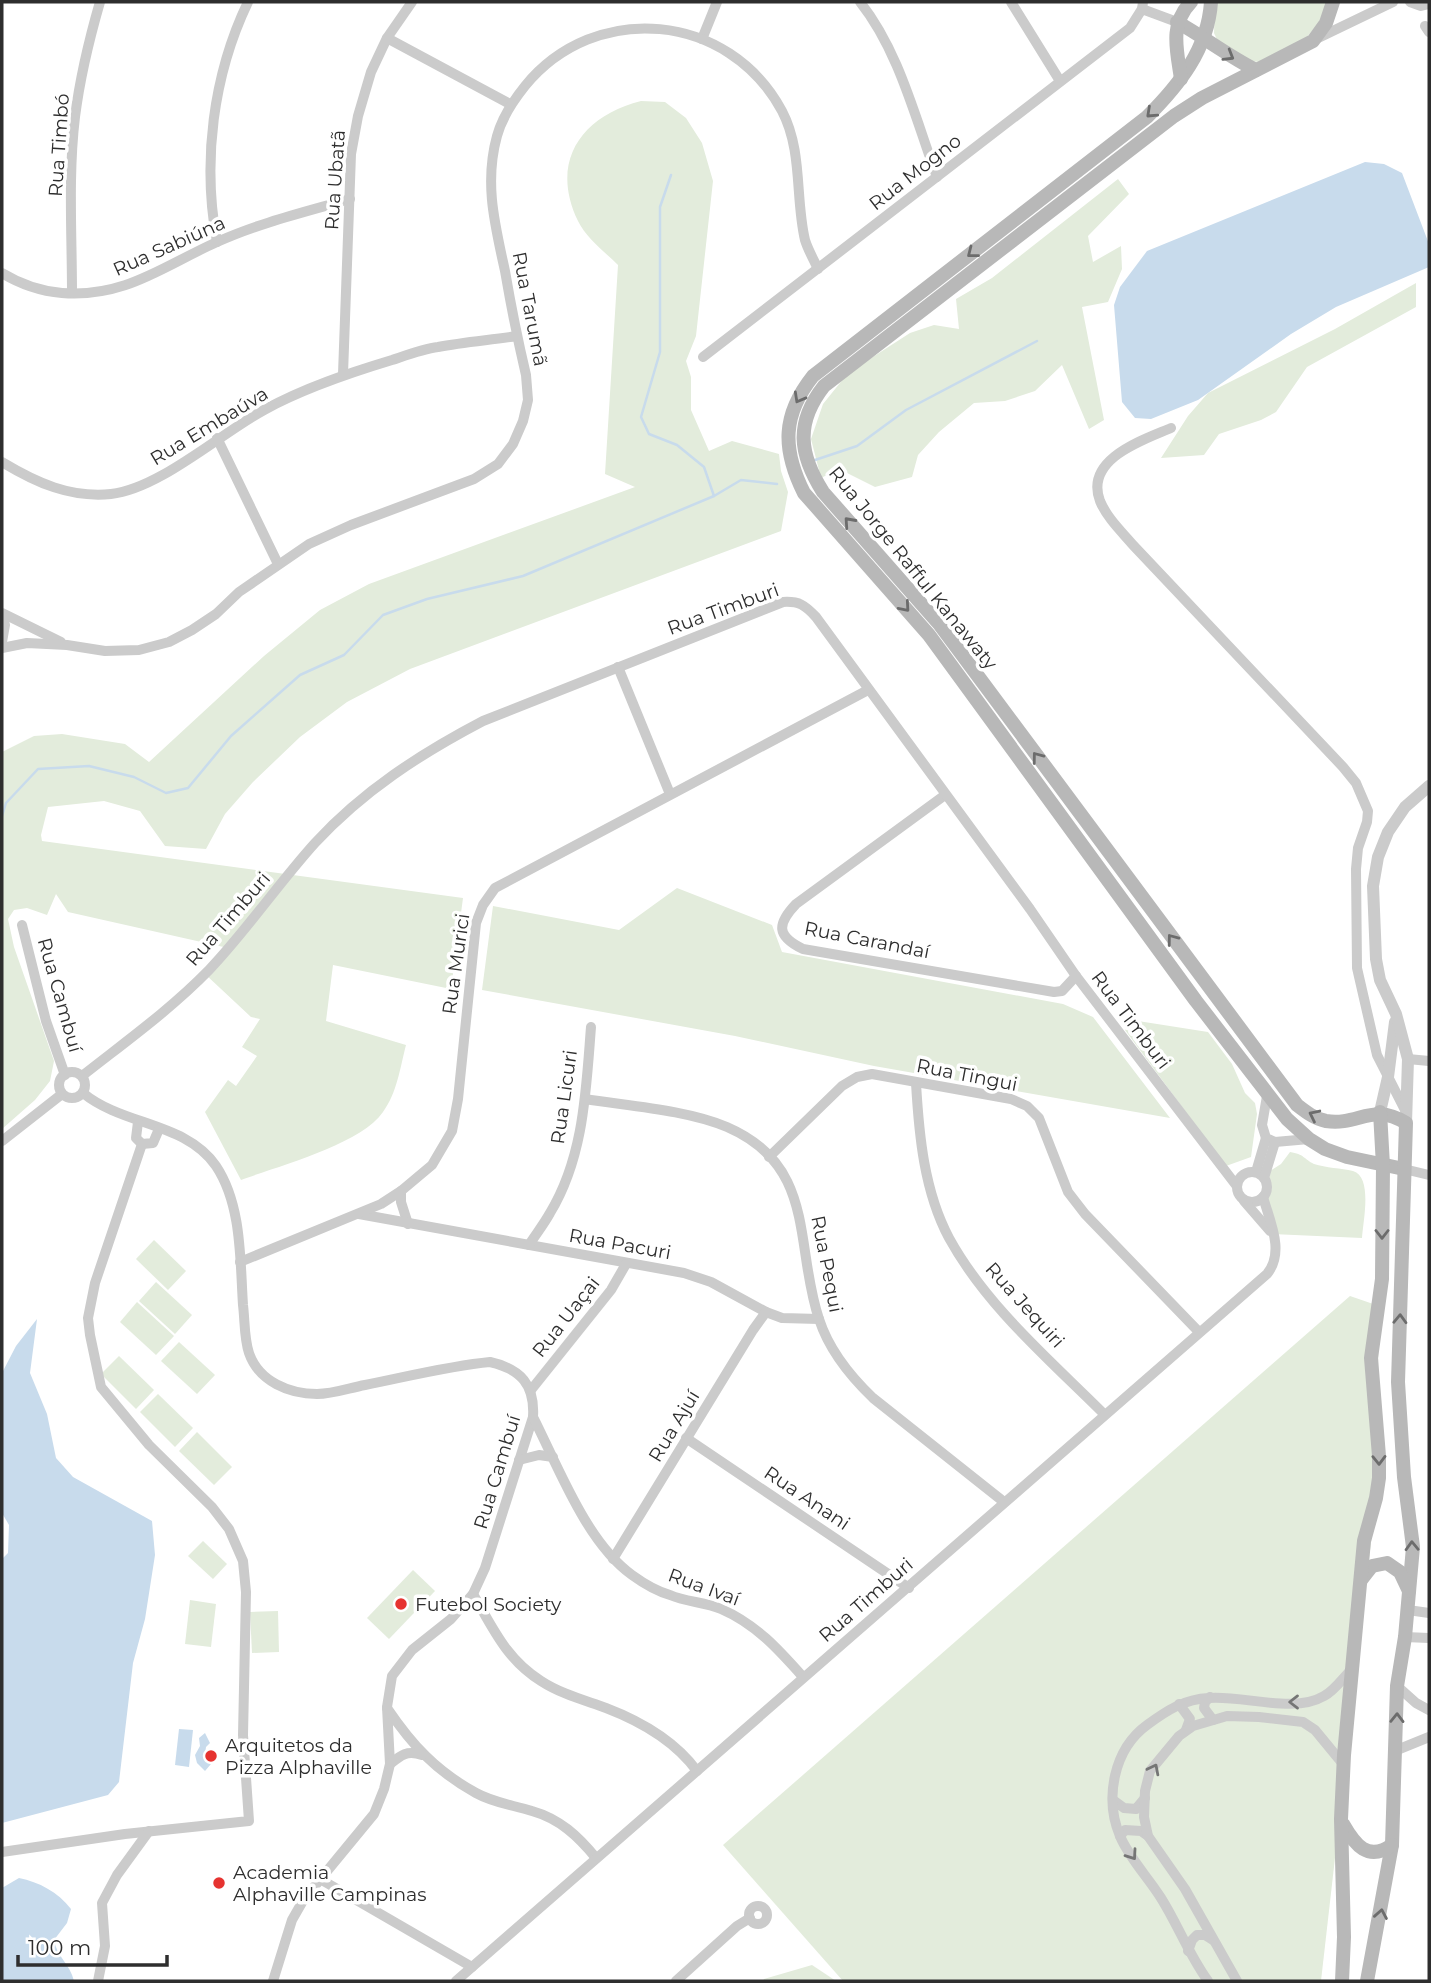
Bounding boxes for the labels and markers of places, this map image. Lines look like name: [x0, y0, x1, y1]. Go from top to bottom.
place label: Futebol Society: [415, 1593, 562, 1616]
marker: Futebol Society: [393, 1596, 409, 1612]
place label: Arquitetos da Pizza Alphaville: [225, 1734, 372, 1779]
marker: Arquitetos da Pizza Alphaville: [203, 1748, 219, 1764]
place label: Academia Alphaville Campinas: [233, 1861, 427, 1906]
marker: Academia Alphaville Campinas: [211, 1875, 227, 1891]

